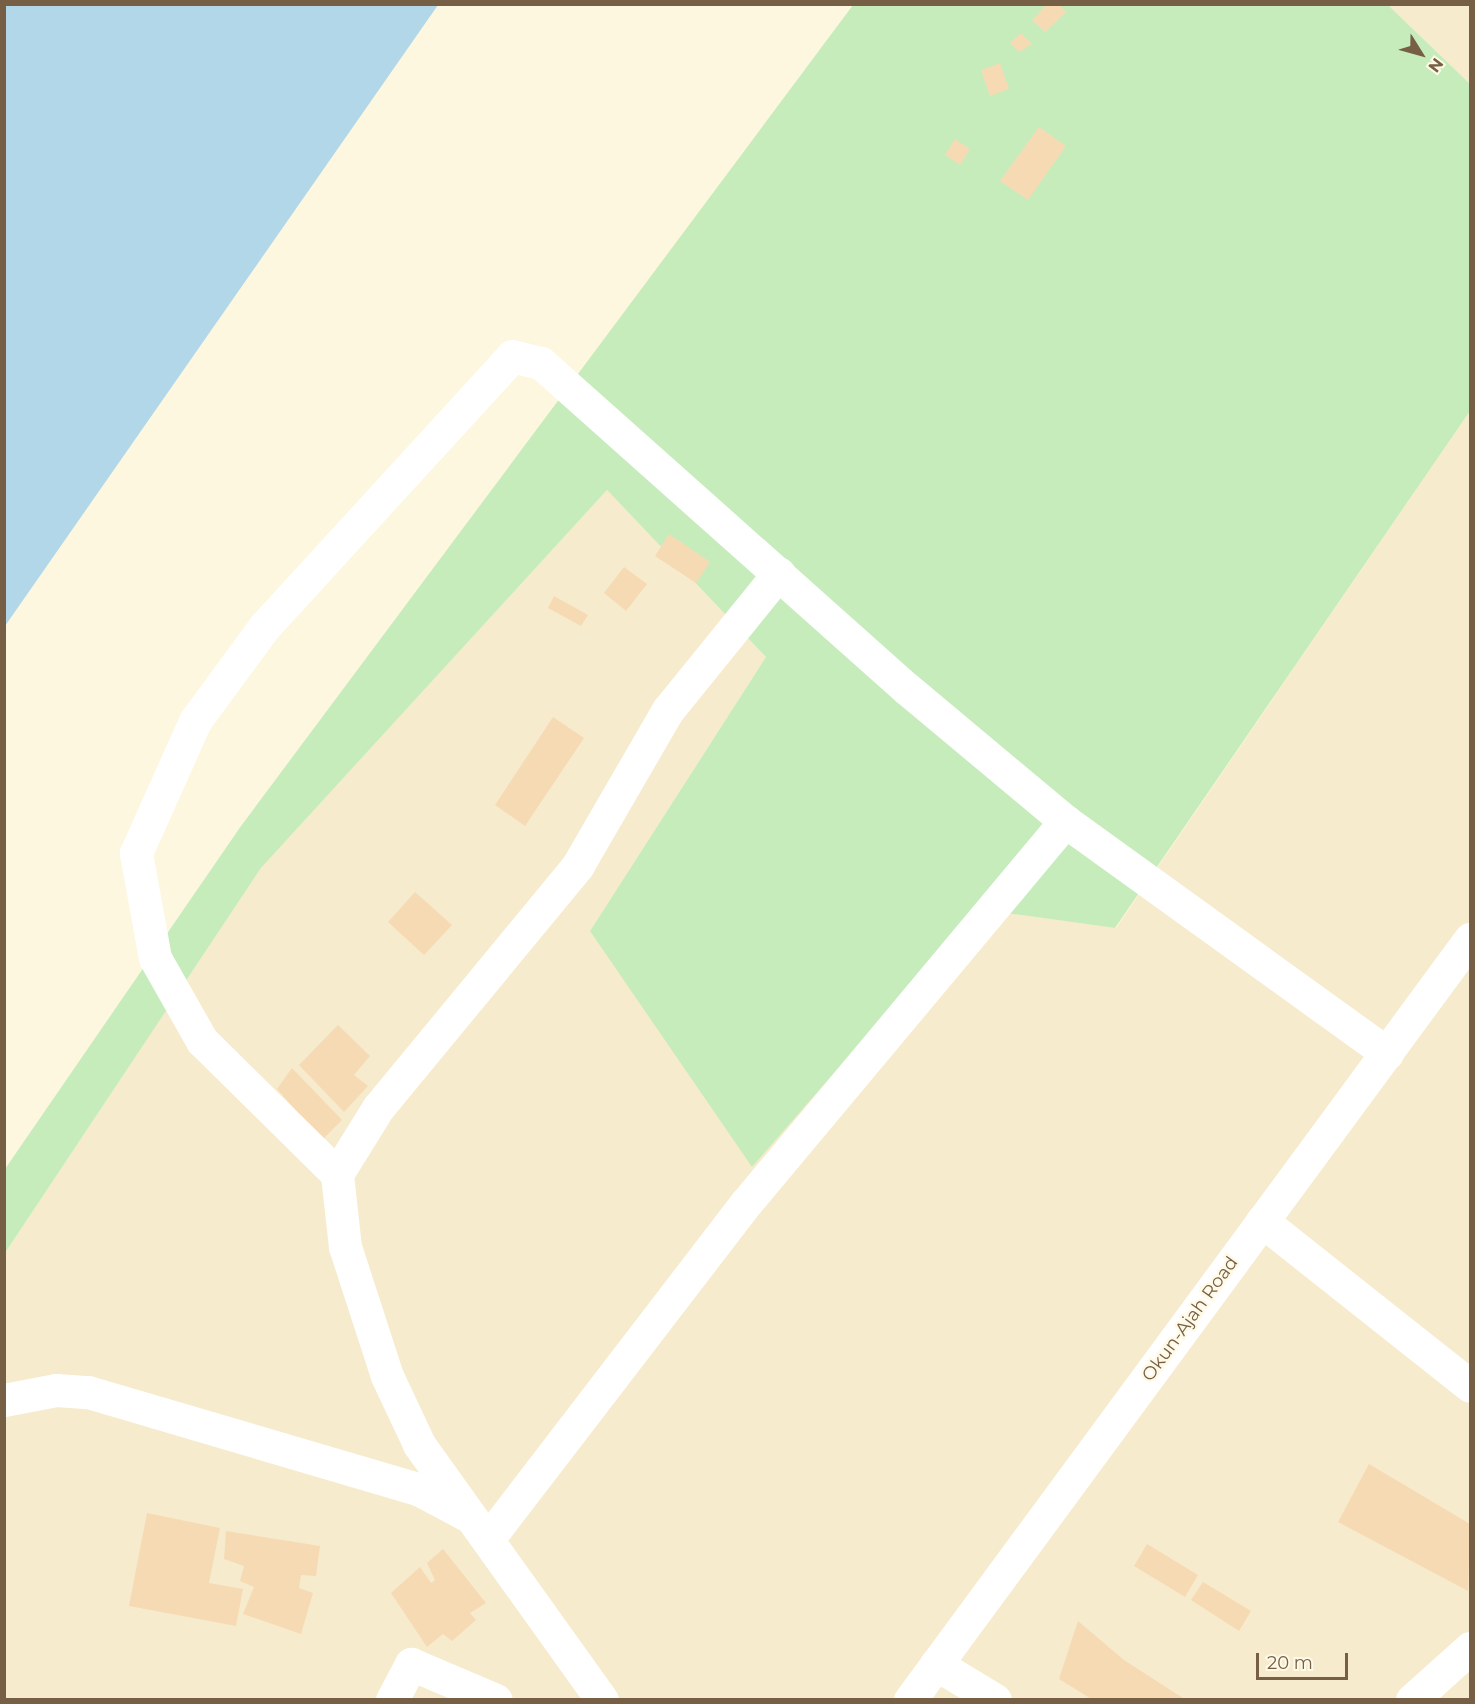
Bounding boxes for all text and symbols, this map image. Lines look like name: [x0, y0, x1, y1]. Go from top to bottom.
north arrow: [1391, 24, 1451, 84]
text: N: [1424, 54, 1447, 76]
street label: Okun-Ajah Road: [1137, 1252, 1243, 1386]
scale bar: [1259, 1641, 1350, 1679]
text: 20 m: [1267, 1652, 1313, 1674]

